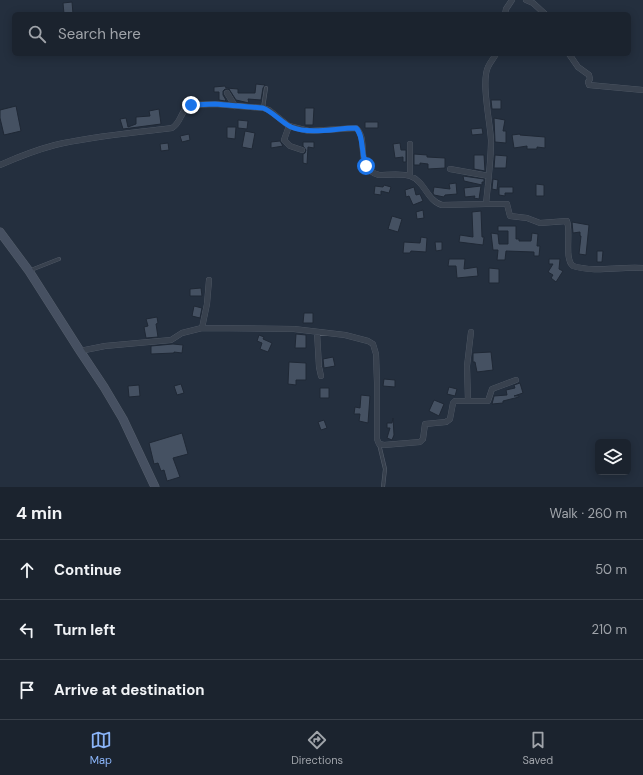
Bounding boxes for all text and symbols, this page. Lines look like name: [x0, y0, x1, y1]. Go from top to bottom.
search box: [12, 12, 631, 56]
icon: search: [26, 23, 48, 45]
text: Search here: [58, 24, 141, 44]
route end: [182, 96, 200, 114]
route start: [357, 157, 375, 175]
map controls: [595, 439, 631, 475]
button: layers: [595, 439, 631, 475]
text: 4 min: [16, 502, 62, 524]
text: Walk · 260 m: [549, 505, 627, 522]
icon: ahead: [16, 559, 38, 581]
text: Continue: [54, 560, 122, 580]
text: 50 m: [595, 561, 627, 578]
icon: left: [16, 619, 38, 641]
text: Turn left: [54, 620, 115, 640]
text: 210 m: [592, 621, 627, 638]
icon: arrive: [16, 679, 38, 701]
text: Arrive at destination: [54, 680, 205, 700]
tab: Map: [90, 729, 112, 767]
tab: Directions: [291, 729, 343, 767]
tab: Saved: [522, 729, 553, 767]

